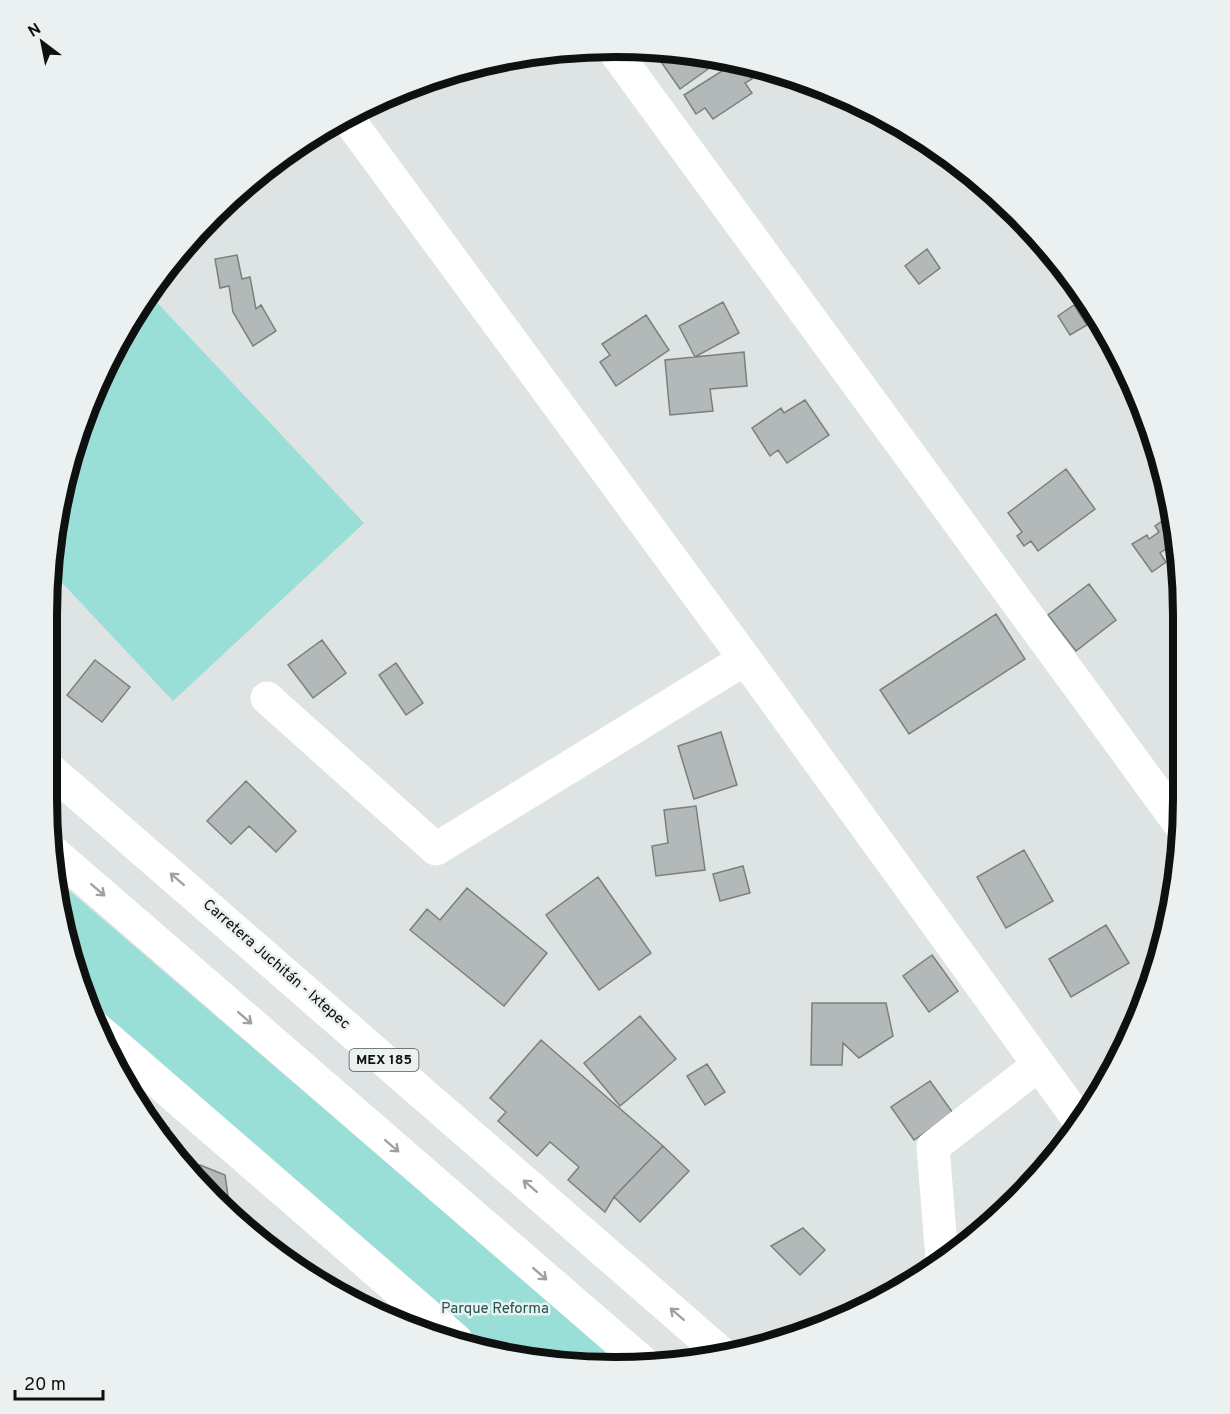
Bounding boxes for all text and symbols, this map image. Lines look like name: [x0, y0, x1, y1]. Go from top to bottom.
north arrow: [12, 12, 72, 72]
text: N: [25, 19, 45, 43]
one-way arrow: [170, 872, 185, 886]
one-way arrow: [90, 883, 105, 897]
street label: Carretera Juchitán - Ixtepec: [198, 896, 354, 1034]
one-way arrow: [237, 1011, 252, 1025]
road number: MEX 185: [350, 1049, 418, 1071]
one-way arrow: [384, 1139, 399, 1153]
one-way arrow: [523, 1179, 538, 1193]
one-way arrow: [532, 1267, 548, 1280]
park label: Parque Reforma: [441, 1300, 549, 1319]
one-way arrow: [670, 1307, 685, 1321]
scale bar: [15, 1363, 104, 1401]
text: 20 m: [24, 1374, 66, 1397]

